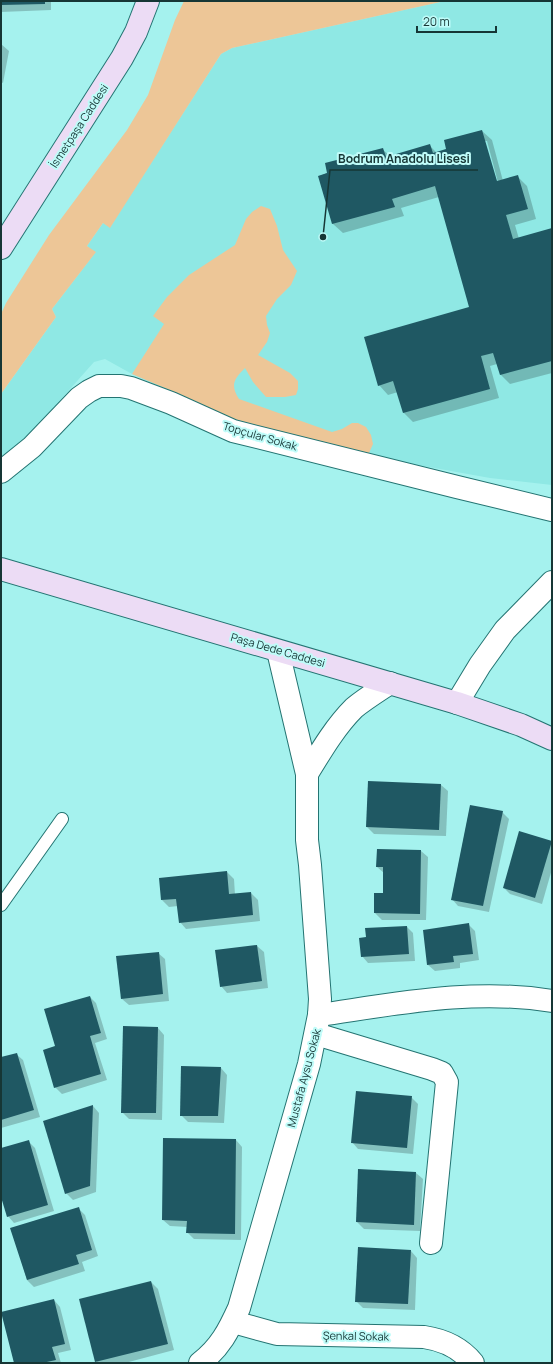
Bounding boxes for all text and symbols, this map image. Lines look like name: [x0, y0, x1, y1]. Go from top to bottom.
scale bar: [417, 8, 496, 34]
text: 20 m: [423, 13, 450, 30]
street label: İsmetpaşa Caddesi: [46, 81, 111, 170]
callout: Bodrum Anadolu Lisesi: [330, 146, 478, 170]
text: Bodrum Anadolu Lisesi: [338, 150, 470, 167]
street label: Topçular Sokak: [221, 418, 299, 453]
street label: Paşa Dede Caddesi: [229, 629, 327, 670]
street label: Mustafa Aysu Sokak: [283, 1027, 324, 1129]
street label: Şenkal Sokak: [323, 1327, 390, 1344]

